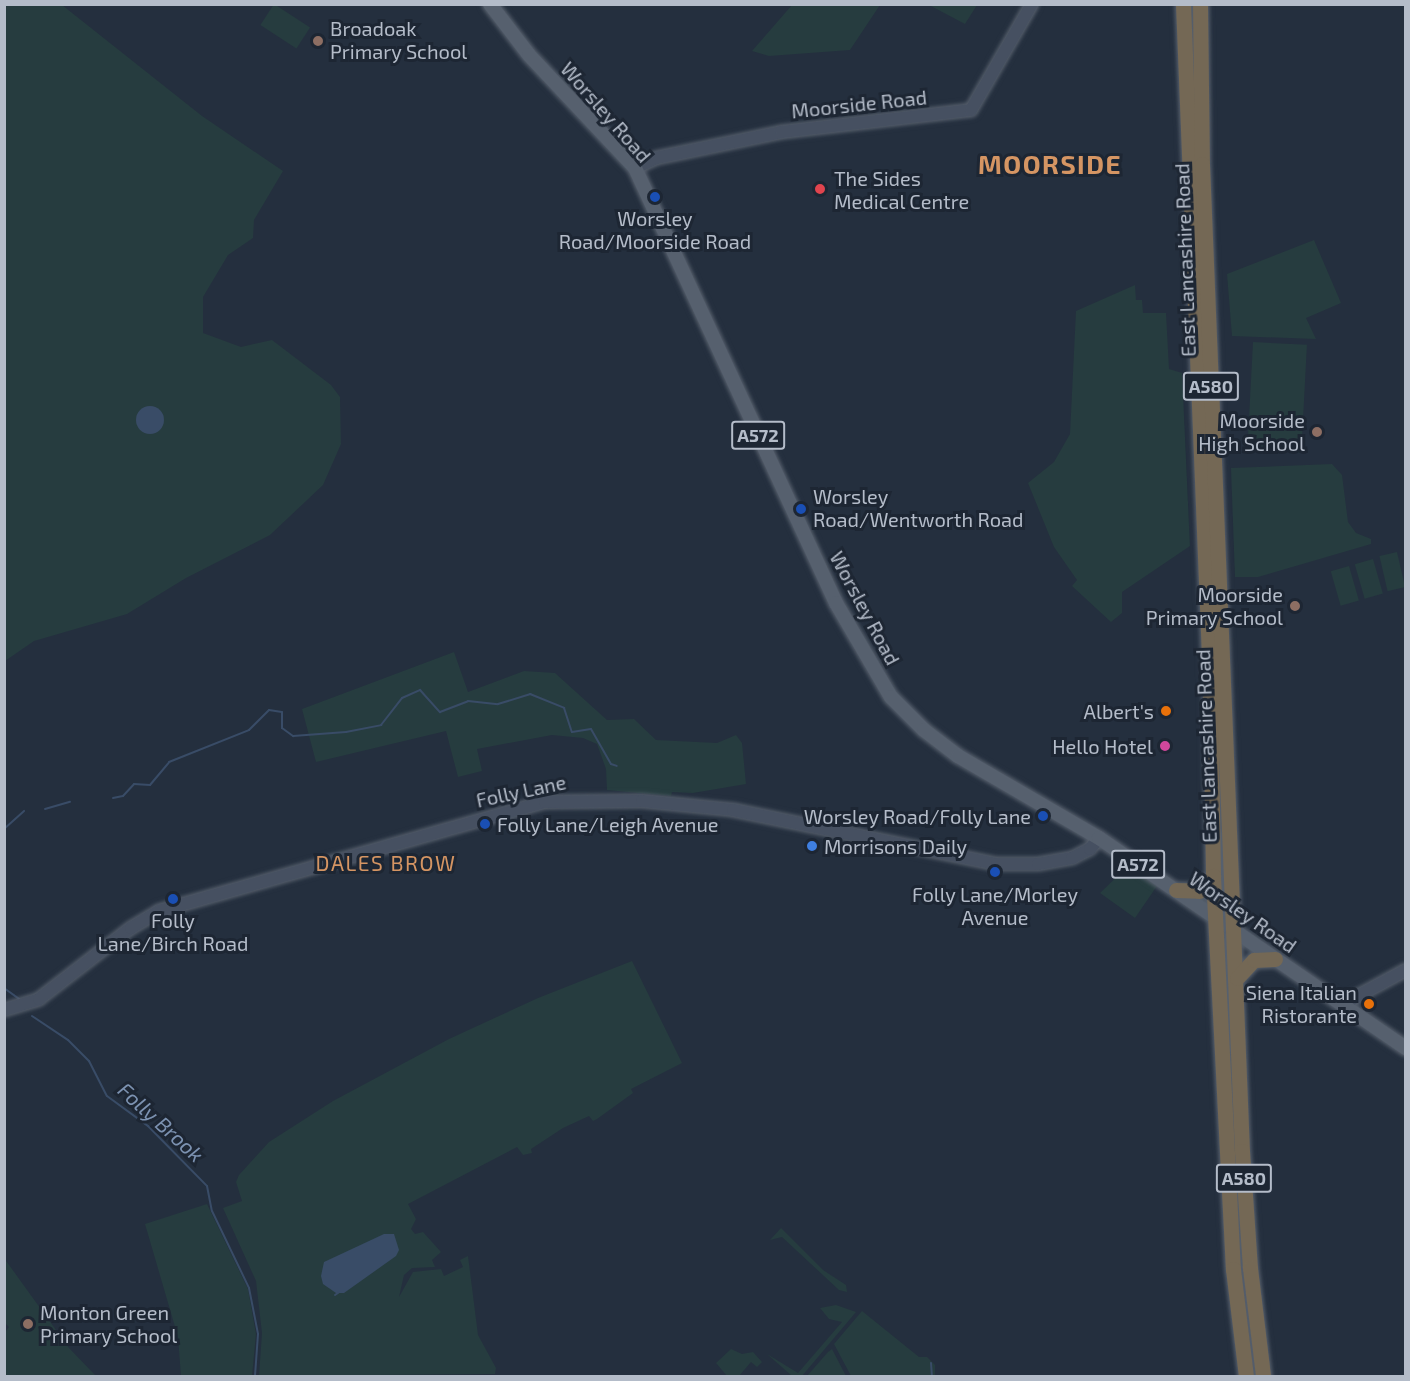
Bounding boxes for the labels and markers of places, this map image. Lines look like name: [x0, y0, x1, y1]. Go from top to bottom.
place label: Broadoak Primary School: [330, 17, 468, 64]
marker: Broadoak Primary School: [311, 34, 325, 48]
place label: The Sides Medical Centre: [834, 166, 970, 213]
marker: The Sides Medical Centre: [811, 180, 829, 198]
marker: Worsley Road/Moorside Road: [648, 190, 662, 204]
place label: Worsley Road/Moorside Road: [559, 207, 751, 254]
place label: Moorside High School: [1198, 408, 1305, 455]
marker: Moorside High School: [1310, 425, 1324, 439]
place label: Worsley Road/Wentworth Road: [813, 485, 1024, 532]
marker: Worsley Road/Wentworth Road: [794, 502, 808, 516]
place label: Moorside Primary School: [1145, 582, 1283, 629]
marker: Moorside Primary School: [1288, 599, 1302, 613]
place label: Albert's: [1084, 699, 1154, 723]
marker: Albert's: [1159, 704, 1173, 718]
place label: Hello Hotel: [1052, 734, 1153, 758]
marker: Hello Hotel: [1158, 739, 1172, 753]
place label: Worsley Road/Folly Lane: [803, 804, 1031, 828]
marker: Worsley Road/Folly Lane: [1036, 809, 1050, 823]
place label: Folly Lane/Leigh Avenue: [497, 812, 719, 836]
marker: Folly Lane/Leigh Avenue: [478, 817, 492, 831]
place label: Morrisons Daily: [824, 834, 967, 858]
marker: Morrisons Daily: [805, 839, 819, 853]
marker: Folly Lane/Morley Avenue: [988, 865, 1002, 879]
place label: Folly Lane/Morley Avenue: [912, 882, 1078, 929]
marker: Folly Lane/Birch Road: [166, 892, 180, 906]
place label: Folly Lane/Birch Road: [98, 909, 248, 956]
place label: Siena Italian Ristorante: [1246, 981, 1357, 1028]
marker: Siena Italian Ristorante: [1362, 997, 1376, 1011]
place label: Monton Green Primary School: [40, 1300, 178, 1347]
marker: Monton Green Primary School: [21, 1317, 35, 1331]

